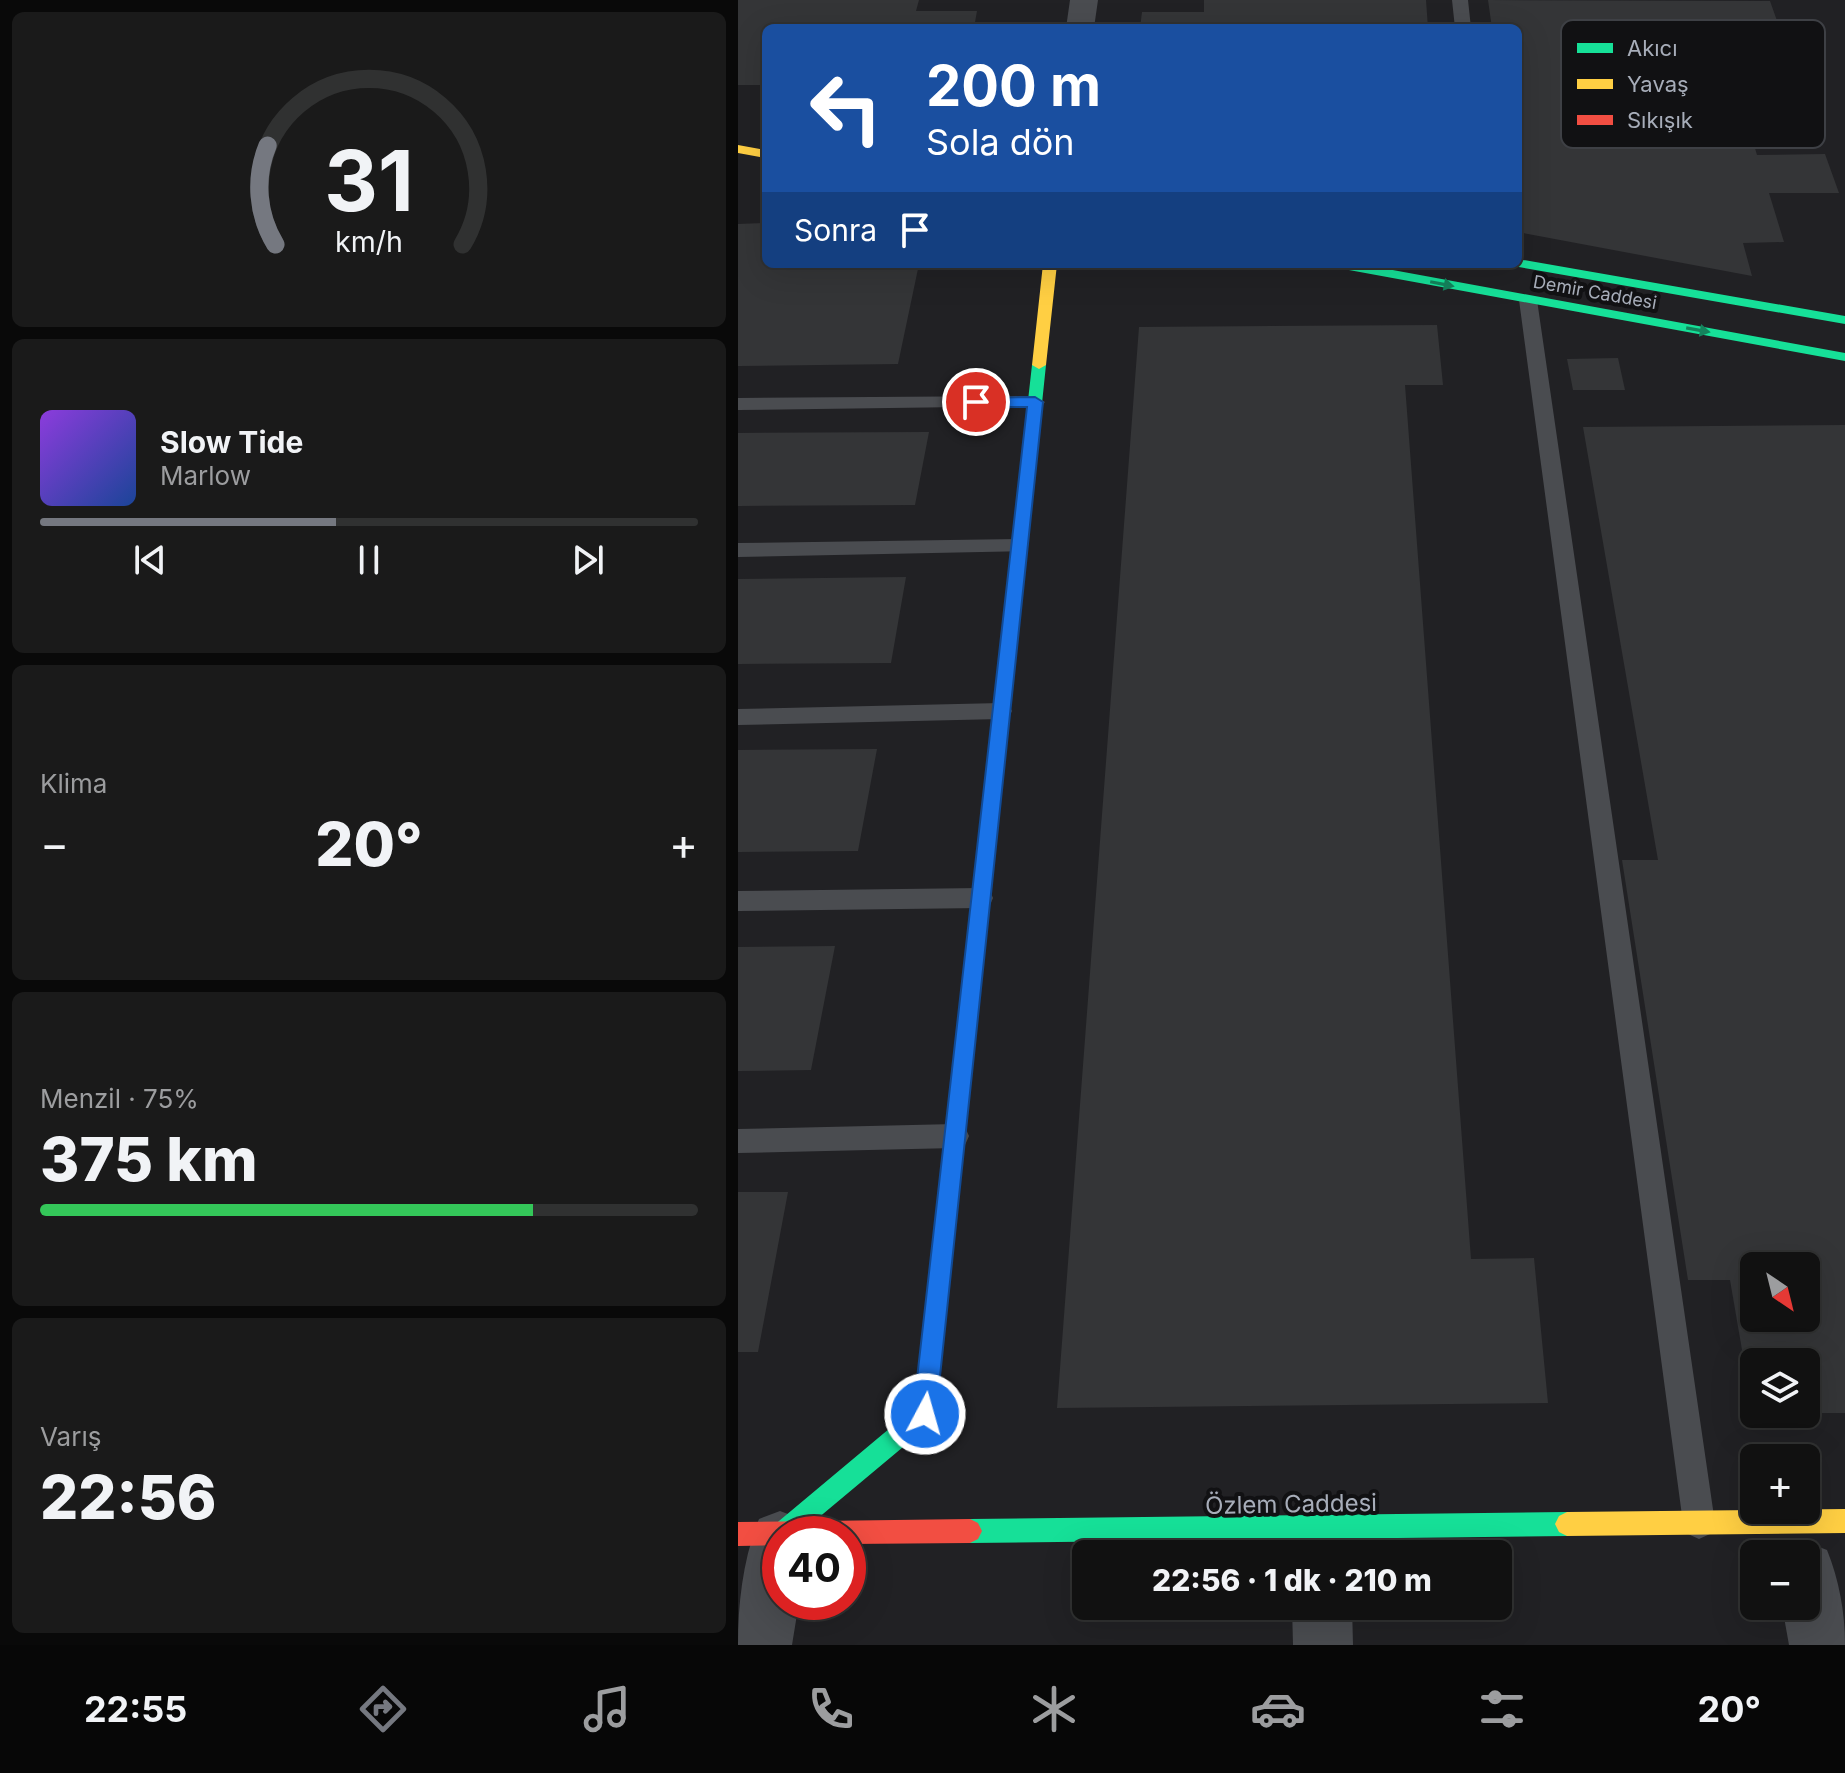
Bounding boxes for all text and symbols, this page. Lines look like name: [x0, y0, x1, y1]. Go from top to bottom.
legend: [1561, 20, 1825, 148]
text: Akıcı: [1627, 35, 1677, 61]
text: 200 m: [926, 52, 1101, 120]
icon: left: [794, 56, 898, 160]
text: Yavaş: [1627, 71, 1689, 97]
text: Sıkışık: [1627, 107, 1693, 133]
text: Sola dön: [926, 120, 1075, 164]
text: 31: [324, 130, 414, 231]
icon: arrive: [893, 208, 937, 252]
text: Sonra: [794, 212, 877, 248]
text: km/h: [335, 224, 403, 259]
street label: Demir Caddesi: [1532, 271, 1658, 313]
one-way arrow: [1430, 278, 1455, 290]
one-way arrow: [1686, 325, 1711, 337]
pin: [942, 368, 1010, 436]
icon: arrive: [954, 380, 998, 424]
text: Slow Tide: [160, 424, 303, 460]
text: Marlow: [160, 460, 251, 491]
icon: previous: [128, 538, 172, 582]
icon: pause: [347, 538, 391, 582]
icon: next: [566, 538, 610, 582]
text: Klima: [40, 768, 107, 799]
text: 20°: [315, 808, 423, 880]
text: −: [40, 817, 69, 871]
text: +: [669, 817, 698, 871]
text: Menzil · 75%: [40, 1083, 199, 1114]
text: 375 km: [40, 1123, 258, 1195]
north arrow: [1740, 1252, 1820, 1332]
map controls: [1740, 1252, 1820, 1620]
button: layers: [1740, 1348, 1820, 1428]
position arrow: [883, 1372, 967, 1456]
text: Varış: [40, 1421, 101, 1452]
button: +: [1740, 1444, 1820, 1524]
text: 22:56: [40, 1461, 216, 1533]
street label: Özlem Caddesi: [1205, 1488, 1377, 1520]
speed limit sign: 40: [762, 1516, 866, 1620]
button: −: [1740, 1540, 1820, 1620]
text: 22:56 · 1 dk · 210 m: [1152, 1562, 1432, 1598]
icon: directions: [355, 1681, 411, 1737]
icon: music: [579, 1681, 635, 1737]
icon: phone: [803, 1681, 859, 1737]
icon: climate: [1026, 1681, 1082, 1737]
icon: car: [1250, 1681, 1306, 1737]
icon: filters: [1474, 1681, 1530, 1737]
text: 22:55: [84, 1687, 187, 1731]
text: 20°: [1698, 1687, 1761, 1731]

